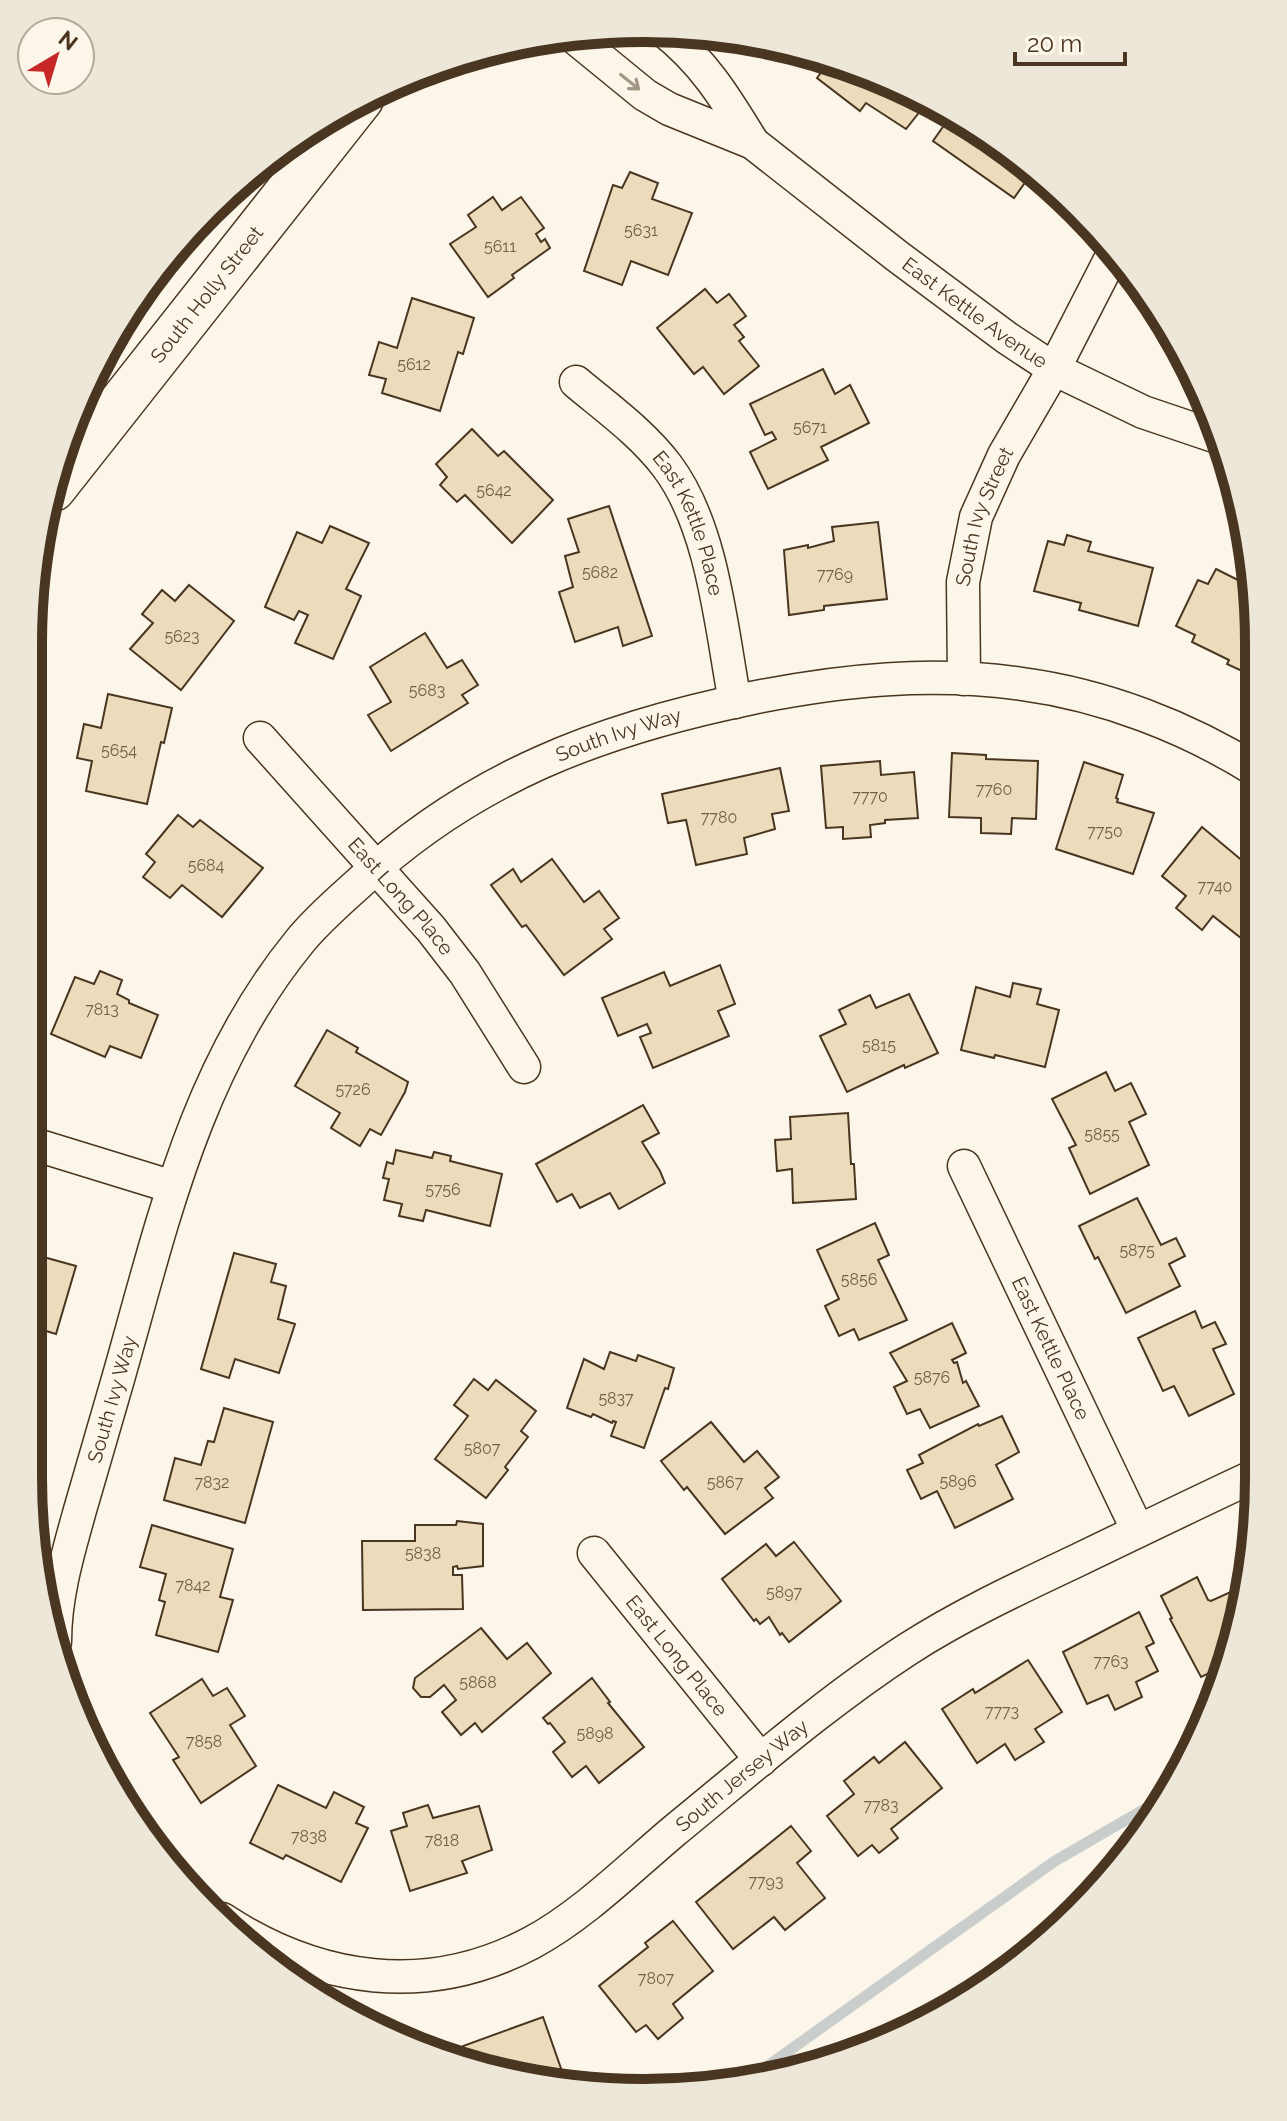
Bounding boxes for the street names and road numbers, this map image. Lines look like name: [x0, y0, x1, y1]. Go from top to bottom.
street label: South Holly Street: [145, 221, 268, 367]
street label: East Kettle Avenue: [898, 252, 1052, 374]
street label: South Ivy Street: [950, 442, 1018, 588]
street label: East Kettle Place: [648, 446, 728, 598]
street label: South Ivy Way: [552, 703, 684, 767]
street label: East Long Place: [343, 833, 459, 960]
street label: East Kettle Place: [1007, 1273, 1095, 1424]
street label: South Ivy Way: [82, 1333, 142, 1466]
street label: East Long Place: [621, 1590, 733, 1721]
street label: South Jersey Way: [671, 1714, 813, 1837]

